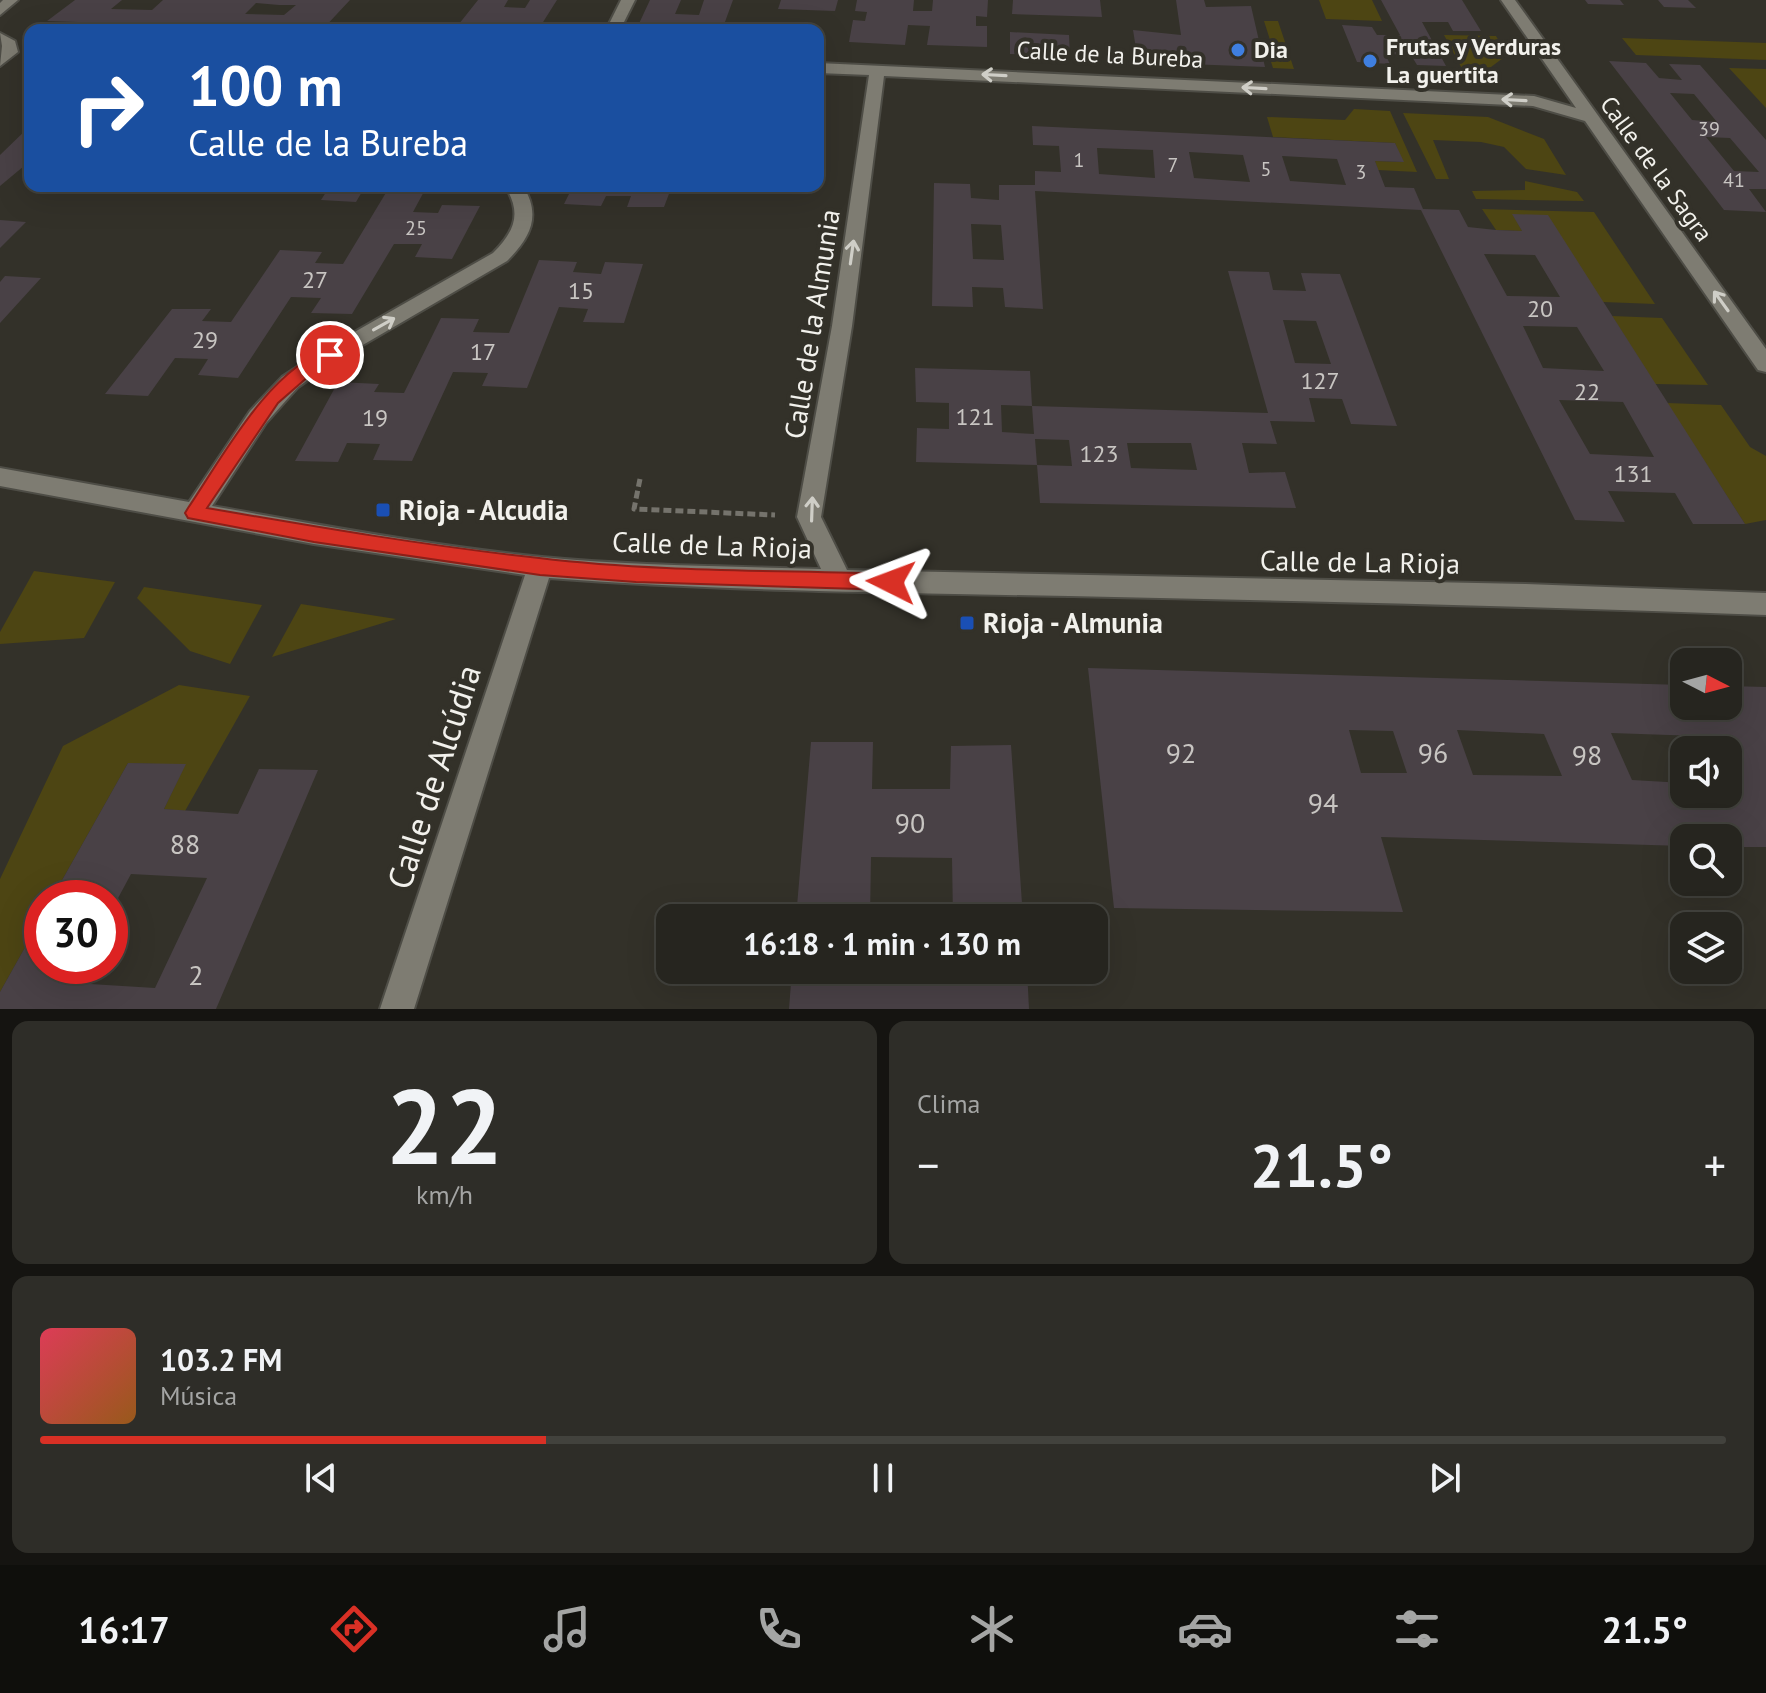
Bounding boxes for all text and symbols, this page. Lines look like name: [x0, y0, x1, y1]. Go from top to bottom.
place label: Frutas y Verduras La guertita: [1386, 31, 1561, 90]
street label: Calle de la Bureba: [1016, 34, 1204, 75]
place label: Dia: [1254, 34, 1288, 65]
marker: Dia: [1229, 41, 1247, 59]
text: 100 m: [188, 49, 343, 121]
marker: Frutas y Verduras La guertita: [1361, 52, 1379, 70]
icon: right: [56, 56, 160, 160]
one-way arrow: [981, 68, 1008, 83]
one-way arrow: [1241, 80, 1268, 95]
street label: Calle de la Sagra: [1593, 90, 1720, 247]
one-way arrow: [1501, 93, 1528, 108]
house number: 39: [1698, 116, 1720, 142]
text: Calle de la Bureba: [188, 119, 468, 166]
house number: 1: [1074, 147, 1084, 173]
house number: 7: [1168, 152, 1178, 178]
house number: 5: [1261, 156, 1271, 182]
house number: 3: [1356, 159, 1366, 185]
house number: 41: [1723, 167, 1745, 193]
street label: Calle de la Almunia: [775, 206, 848, 441]
house number: 25: [405, 215, 427, 241]
one-way arrow: [845, 240, 860, 265]
house number: 27: [302, 264, 328, 295]
house number: 15: [568, 275, 594, 306]
one-way arrow: [1713, 291, 1729, 313]
house number: 20: [1527, 293, 1553, 324]
one-way arrow: [372, 315, 395, 331]
pin: [296, 321, 364, 389]
house number: 29: [192, 324, 218, 355]
icon: arrive: [308, 333, 352, 377]
house number: 17: [470, 336, 496, 367]
house number: 127: [1300, 365, 1340, 396]
house number: 22: [1574, 376, 1600, 407]
house number: 121: [955, 401, 995, 432]
house number: 19: [362, 402, 388, 433]
house number: 123: [1079, 438, 1119, 469]
house number: 131: [1613, 458, 1653, 489]
place label: Rioja - Alcudia: [399, 491, 568, 528]
one-way arrow: [805, 496, 820, 522]
marker: Rioja - Alcudia: [374, 501, 392, 519]
street label: Calle de La Rioja: [611, 523, 813, 566]
position arrow: [849, 540, 933, 624]
street label: Calle de La Rioja: [1260, 541, 1460, 582]
place label: Rioja - Almunia: [983, 604, 1163, 641]
marker: Rioja - Almunia: [958, 614, 976, 632]
north arrow: [1670, 648, 1742, 720]
map controls: [1670, 648, 1742, 984]
street label: Calle de Alcúdia: [376, 659, 490, 894]
house number: 92: [1166, 734, 1196, 771]
house number: 96: [1418, 734, 1448, 771]
house number: 98: [1572, 736, 1602, 773]
button: sound: [1670, 736, 1742, 808]
house number: 94: [1308, 784, 1338, 821]
house number: 90: [895, 804, 925, 841]
button: search: [1670, 824, 1742, 896]
house number: 88: [170, 825, 200, 862]
speed limit sign: 30: [24, 880, 128, 984]
button: layers: [1670, 912, 1742, 984]
text: 16:18 · 1 min · 130 m: [743, 924, 1021, 963]
house number: 2: [188, 956, 204, 993]
text: 22: [386, 1058, 503, 1193]
text: Clima: [917, 1087, 980, 1120]
text: 21.5°: [1250, 1126, 1393, 1204]
text: −: [917, 1136, 939, 1193]
text: +: [1704, 1136, 1726, 1193]
text: km/h: [416, 1178, 473, 1211]
text: 103.2 FM: [160, 1340, 282, 1379]
text: Música: [160, 1379, 237, 1412]
icon: previous: [299, 1456, 343, 1500]
icon: pause: [861, 1456, 905, 1500]
icon: next: [1423, 1456, 1467, 1500]
icon: directions: [326, 1601, 382, 1657]
icon: music: [539, 1601, 595, 1657]
icon: phone: [751, 1601, 807, 1657]
icon: climate: [964, 1601, 1020, 1657]
icon: car: [1177, 1601, 1233, 1657]
icon: filters: [1389, 1601, 1445, 1657]
text: 16:17: [78, 1606, 170, 1653]
text: 21.5°: [1602, 1606, 1688, 1653]

